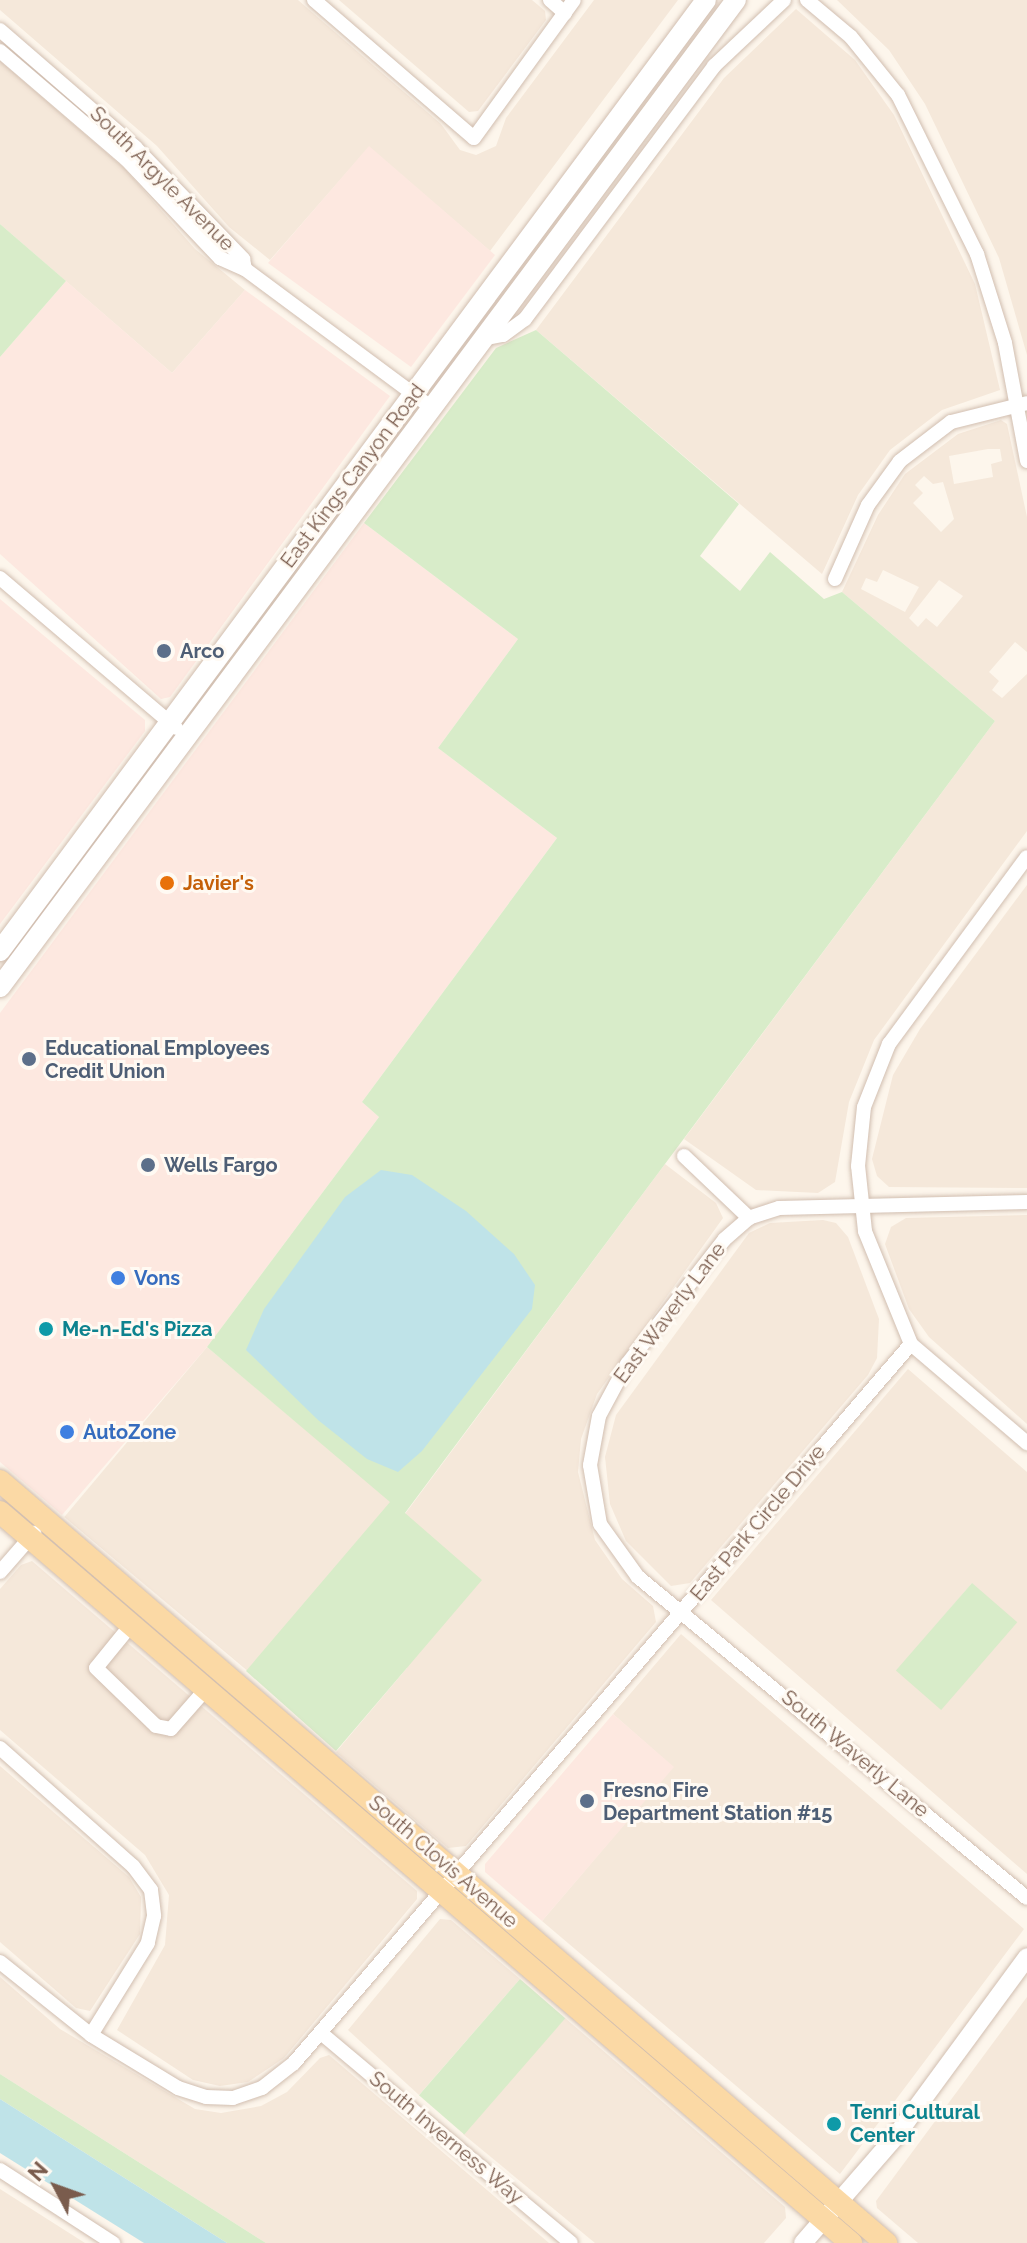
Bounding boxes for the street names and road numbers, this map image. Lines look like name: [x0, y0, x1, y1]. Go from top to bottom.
street label: South Argyle Avenue: [84, 101, 240, 257]
street label: East Kings Canyon Road: [276, 379, 430, 573]
street label: East Waverly Lane: [609, 1237, 731, 1389]
street label: East Park Circle Drive: [686, 1440, 830, 1606]
street label: South Waverly Lane: [776, 1685, 934, 1823]
street label: South Clovis Avenue: [363, 1791, 523, 1933]
street label: South Inverness Way: [364, 2066, 528, 2210]

